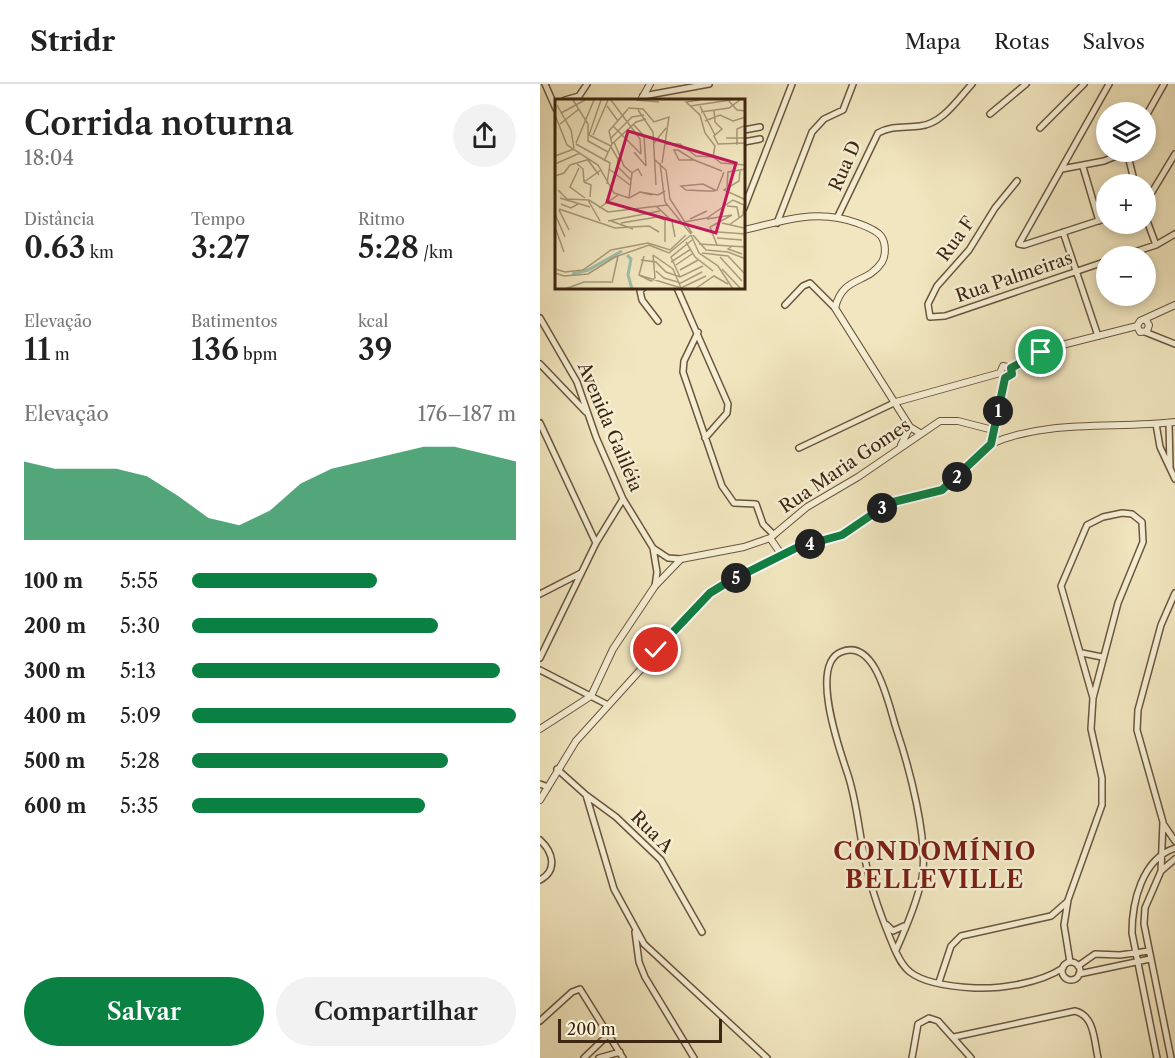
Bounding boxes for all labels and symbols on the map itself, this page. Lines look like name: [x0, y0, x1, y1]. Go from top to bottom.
inset map: [555, 99, 746, 290]
street label: Rua D: [824, 137, 866, 195]
street label: Rua F: [932, 212, 980, 266]
street label: Rua Palmeiras: [953, 247, 1075, 307]
pin: [1015, 326, 1066, 377]
street label: Avenida Galiléia: [572, 358, 647, 496]
pin: 1: [983, 396, 1013, 426]
street label: Rua Maria Gomes: [775, 414, 915, 518]
pin: 2: [942, 462, 972, 492]
pin: 3: [867, 493, 897, 523]
pin: 4: [795, 529, 825, 559]
pin: 5: [721, 563, 751, 593]
pin: [630, 624, 681, 675]
street label: Rua A: [626, 806, 678, 858]
district label: CONDOMÍNIO BELLEVILLE: [833, 837, 1037, 894]
scale bar: [558, 1016, 722, 1044]

